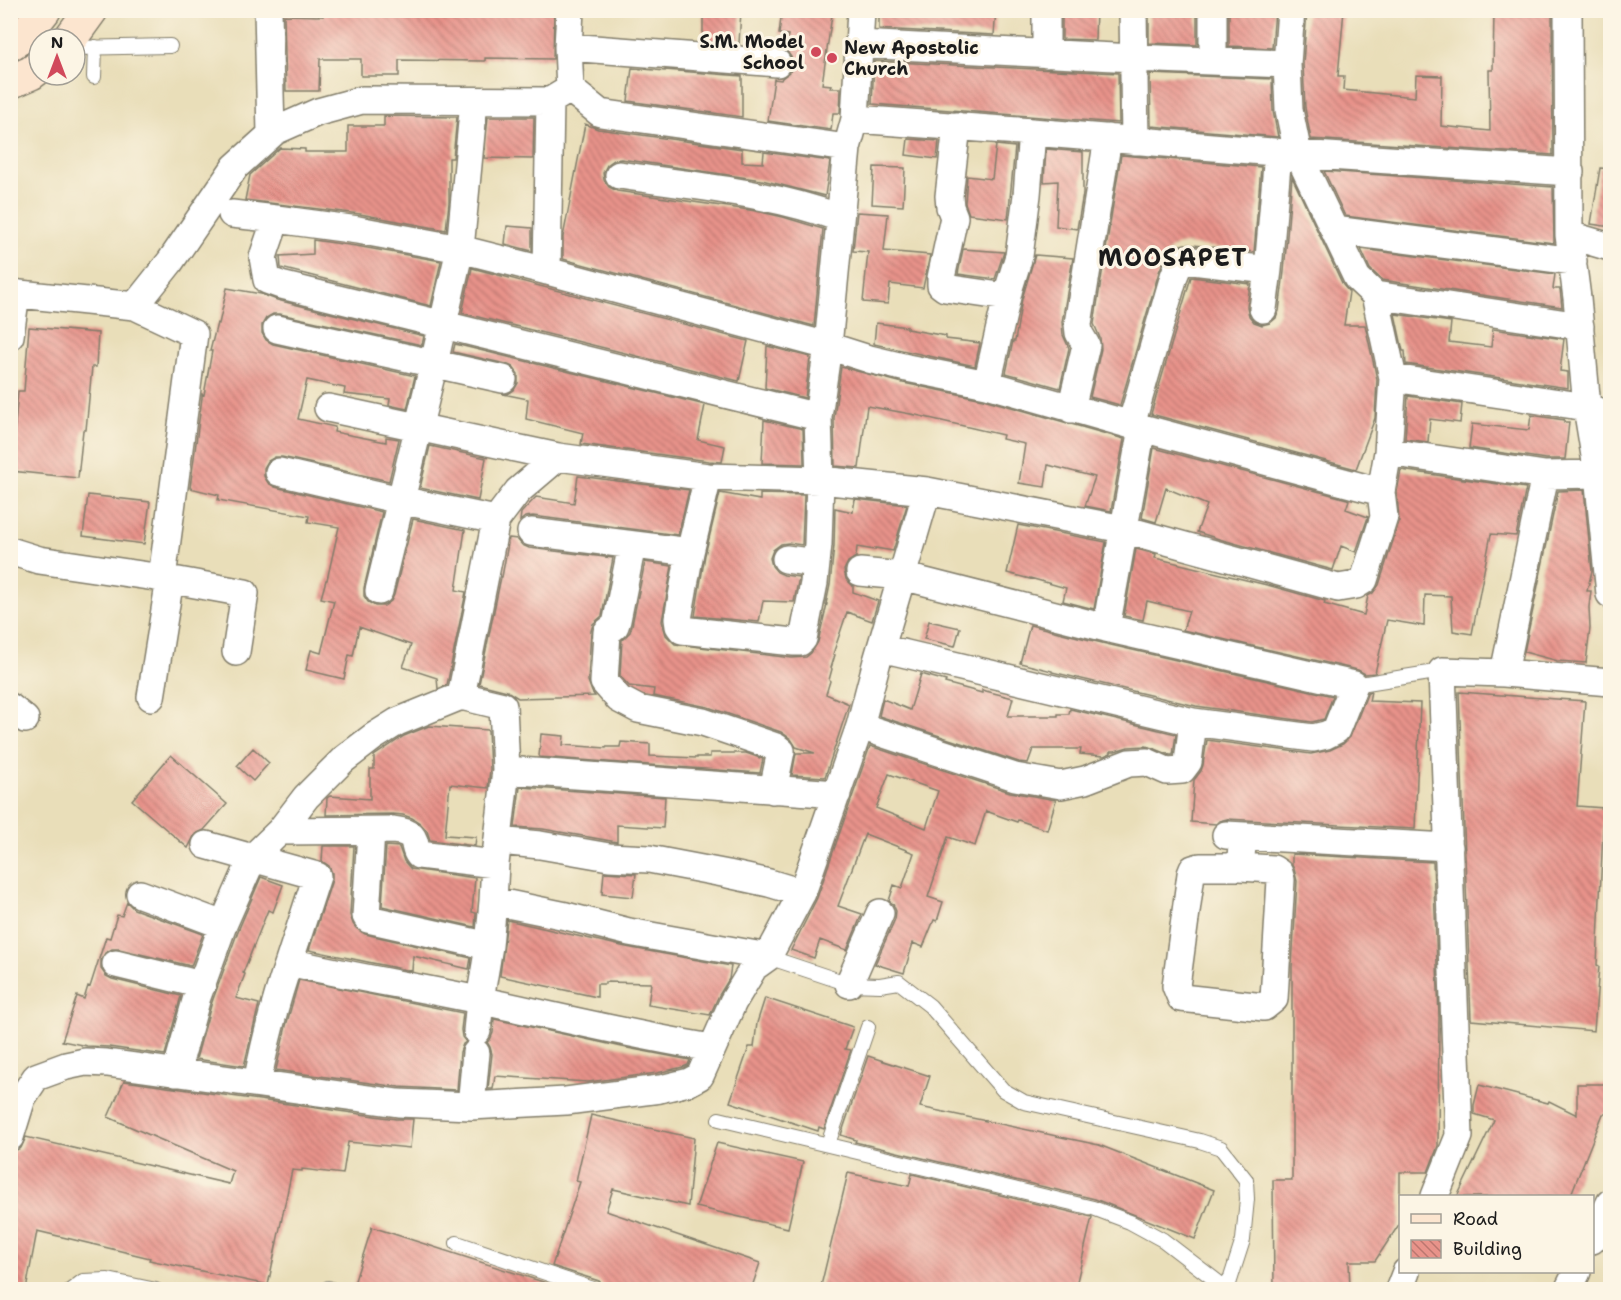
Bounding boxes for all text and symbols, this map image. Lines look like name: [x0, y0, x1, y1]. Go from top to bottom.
north arrow: [27, 27, 87, 87]
place label: S.M. Model School: [699, 30, 804, 75]
text: N: [51, 32, 63, 53]
place label: New Apostolic Church: [844, 36, 979, 81]
marker: S.M. Model School: [809, 45, 823, 59]
marker: New Apostolic Church: [825, 51, 839, 65]
district label: MOOSAPET: [1098, 242, 1248, 274]
legend: [1399, 1195, 1594, 1273]
text: Road: [1453, 1207, 1498, 1231]
text: Building: [1453, 1237, 1522, 1261]

